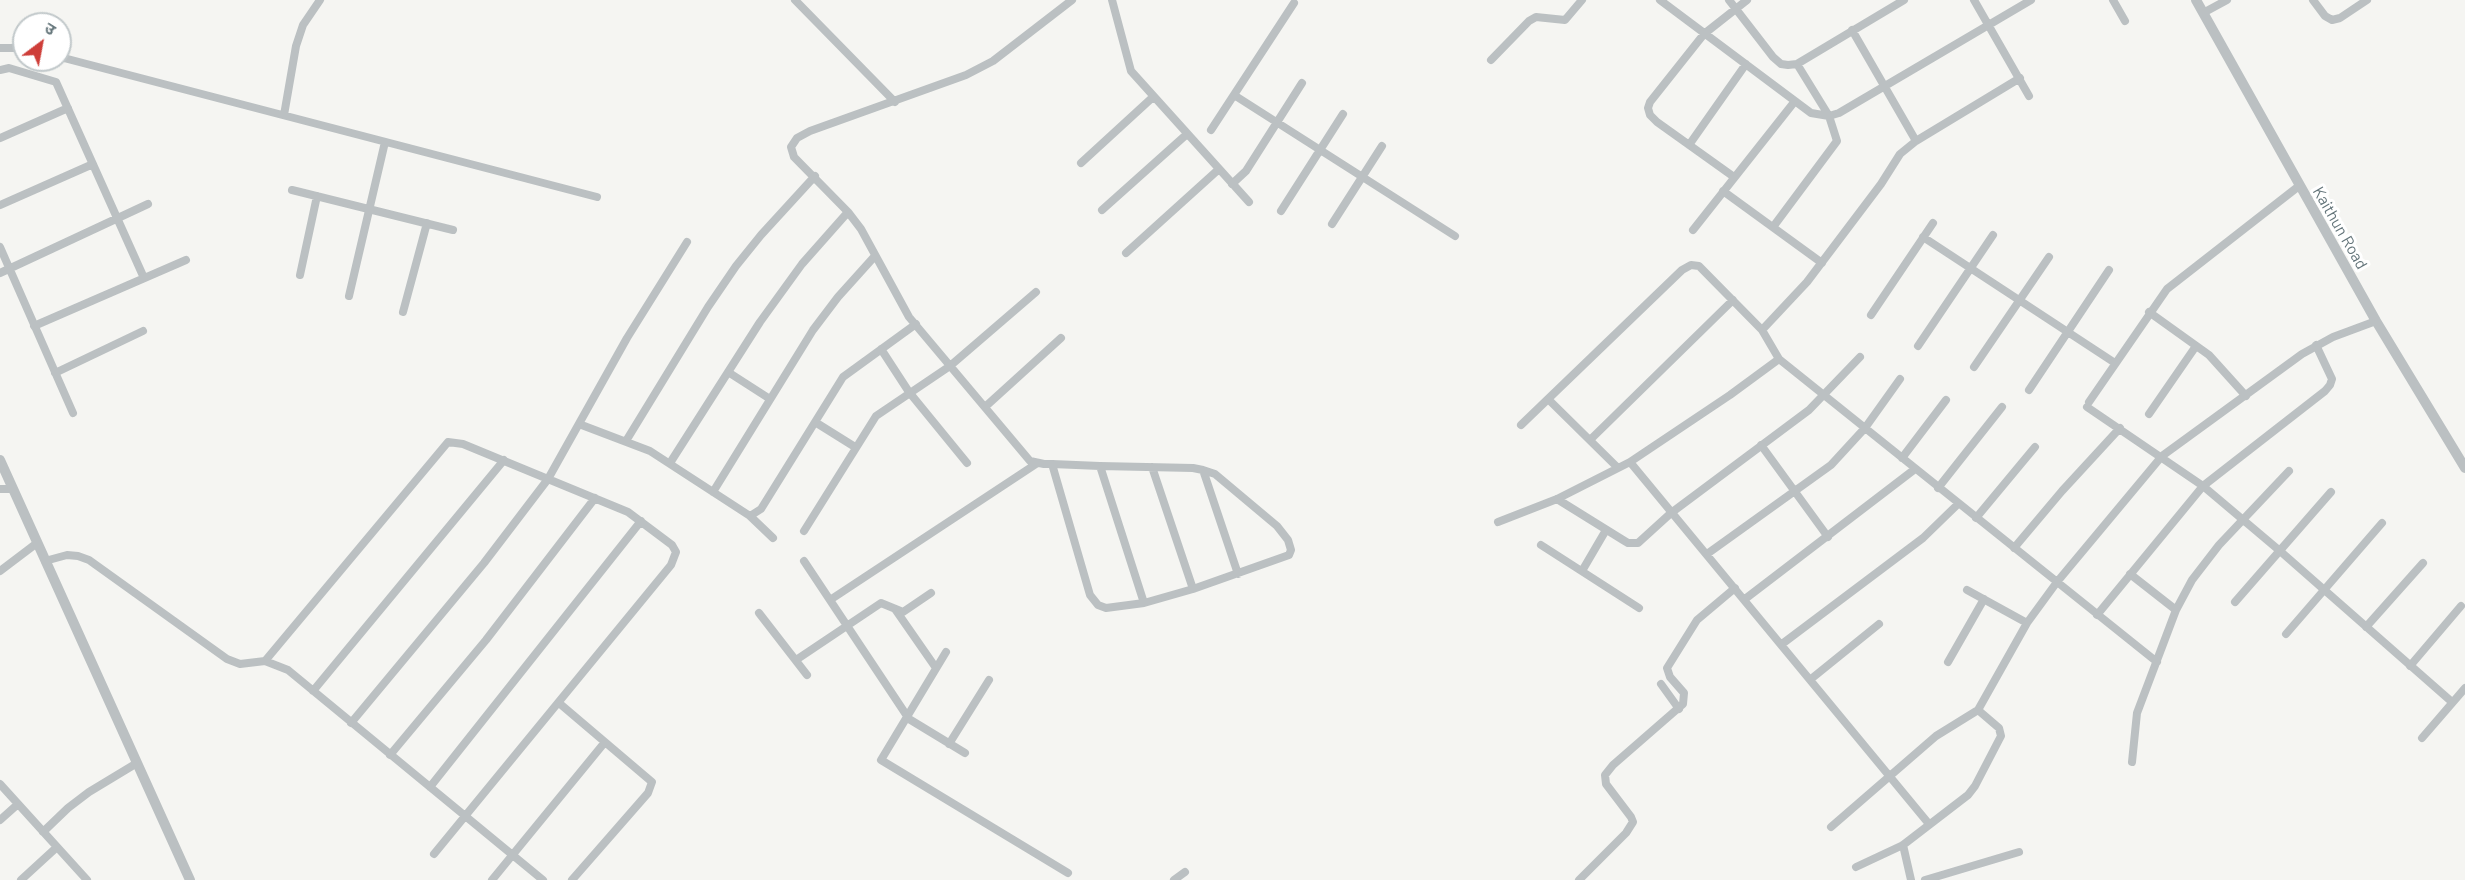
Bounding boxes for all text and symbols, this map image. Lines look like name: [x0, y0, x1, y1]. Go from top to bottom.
north arrow: [12, 12, 72, 72]
text: उ: [42, 17, 60, 39]
street label: Kaithun Road: [2309, 183, 2371, 273]

